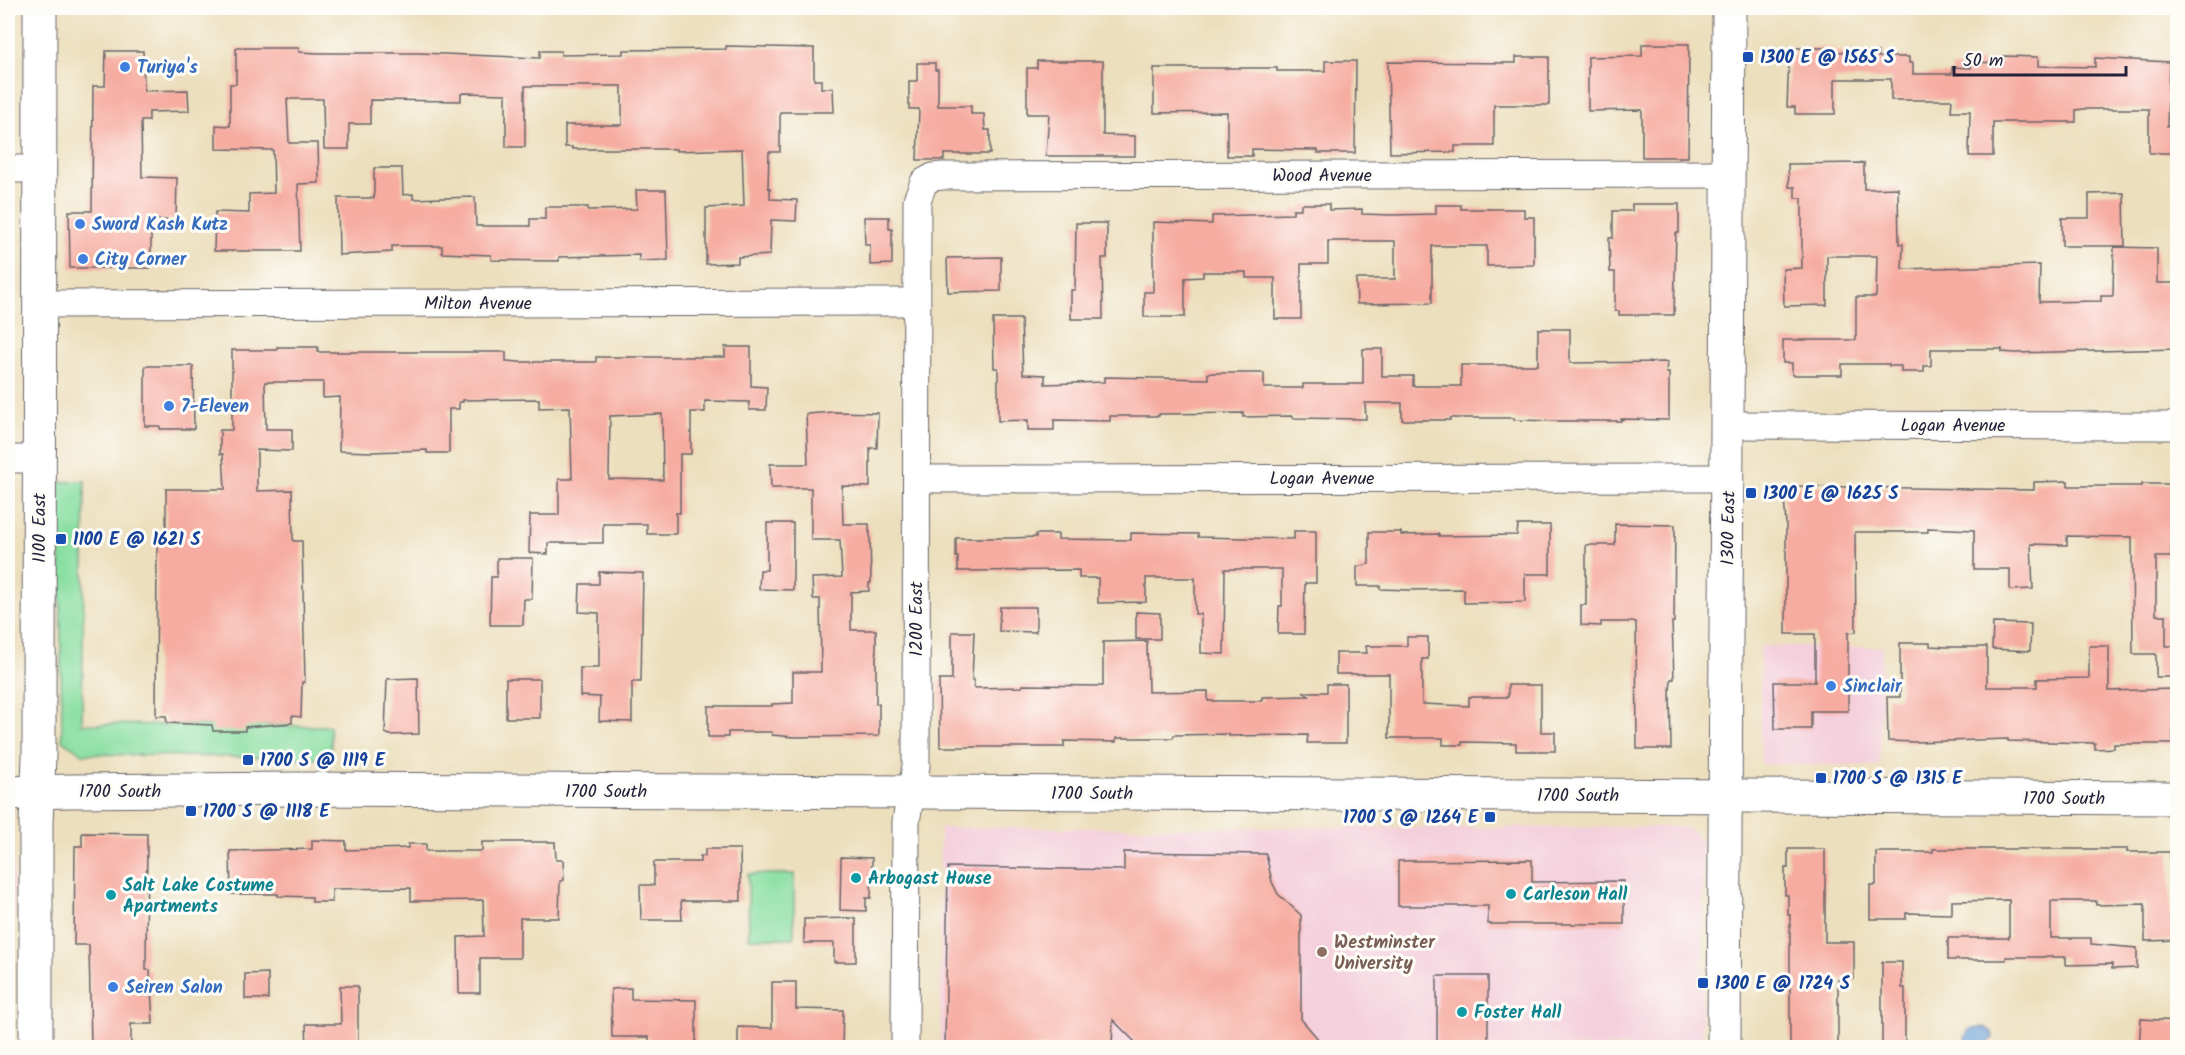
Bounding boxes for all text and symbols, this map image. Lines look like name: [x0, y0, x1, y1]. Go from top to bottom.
scale bar: [1954, 39, 2126, 77]
place label: 1300 E @ 1565 S: [1760, 44, 1894, 73]
text: 50 m: [1963, 47, 2003, 76]
marker: 1300 E @ 1565 S: [1741, 50, 1755, 64]
place label: Turiya's: [137, 54, 198, 83]
marker: Turiya's: [118, 60, 132, 74]
street label: Wood Avenue: [1272, 162, 1372, 191]
place label: Sword Kash Kutz: [92, 211, 228, 240]
marker: Sword Kash Kutz: [73, 217, 87, 231]
place label: City Corner: [95, 246, 188, 275]
marker: City Corner: [76, 252, 90, 266]
street label: Milton Avenue: [424, 290, 532, 319]
place label: 7-Eleven: [181, 393, 249, 422]
marker: 7-Eleven: [162, 399, 176, 413]
street label: Logan Avenue: [1901, 412, 2005, 441]
street label: Logan Avenue: [1270, 465, 1374, 494]
place label: 1300 E @ 1625 S: [1763, 480, 1899, 509]
marker: 1300 E @ 1625 S: [1744, 486, 1758, 500]
street label: 1300 East: [1714, 489, 1745, 566]
street label: 1100 East: [26, 492, 55, 563]
place label: 1100 E @ 1621 S: [73, 526, 201, 555]
marker: 1100 E @ 1621 S: [54, 532, 68, 546]
street label: 1200 East: [903, 581, 932, 656]
place label: Sinclair: [1843, 673, 1903, 702]
marker: Sinclair: [1824, 679, 1838, 693]
place label: 1700 S @ 1119 E: [260, 747, 386, 776]
marker: 1700 S @ 1119 E: [241, 753, 255, 767]
place label: 1700 S @ 1315 E: [1833, 765, 1963, 794]
marker: 1700 S @ 1315 E: [1814, 771, 1828, 785]
street label: 1700 South: [79, 778, 161, 807]
street label: 1700 South: [565, 778, 647, 807]
street label: 1700 South: [1051, 780, 1133, 809]
street label: 1700 South: [1537, 782, 1619, 811]
street label: 1700 South: [2023, 785, 2105, 814]
place label: 1700 S @ 1118 E: [203, 798, 330, 827]
marker: 1700 S @ 1118 E: [184, 804, 198, 818]
place label: 1700 S @ 1264 E: [1343, 804, 1479, 833]
marker: 1700 S @ 1264 E: [1483, 810, 1497, 824]
place label: Arbogast House: [868, 865, 992, 894]
marker: Arbogast House: [849, 871, 863, 885]
place label: Salt Lake Costume Apartments: [123, 872, 274, 922]
place label: Carleson Hall: [1523, 881, 1628, 910]
marker: Carleson Hall: [1504, 887, 1518, 901]
marker: Salt Lake Costume Apartments: [104, 888, 118, 902]
place label: Westminster University: [1334, 929, 1436, 979]
marker: Westminster University: [1315, 945, 1329, 959]
place label: 1300 E @ 1724 S: [1715, 970, 1850, 999]
place label: Seiren Salon: [125, 974, 223, 1003]
marker: 1300 E @ 1724 S: [1696, 976, 1710, 990]
marker: Seiren Salon: [106, 980, 120, 994]
place label: Foster Hall: [1474, 999, 1561, 1028]
marker: Foster Hall: [1455, 1005, 1469, 1019]

